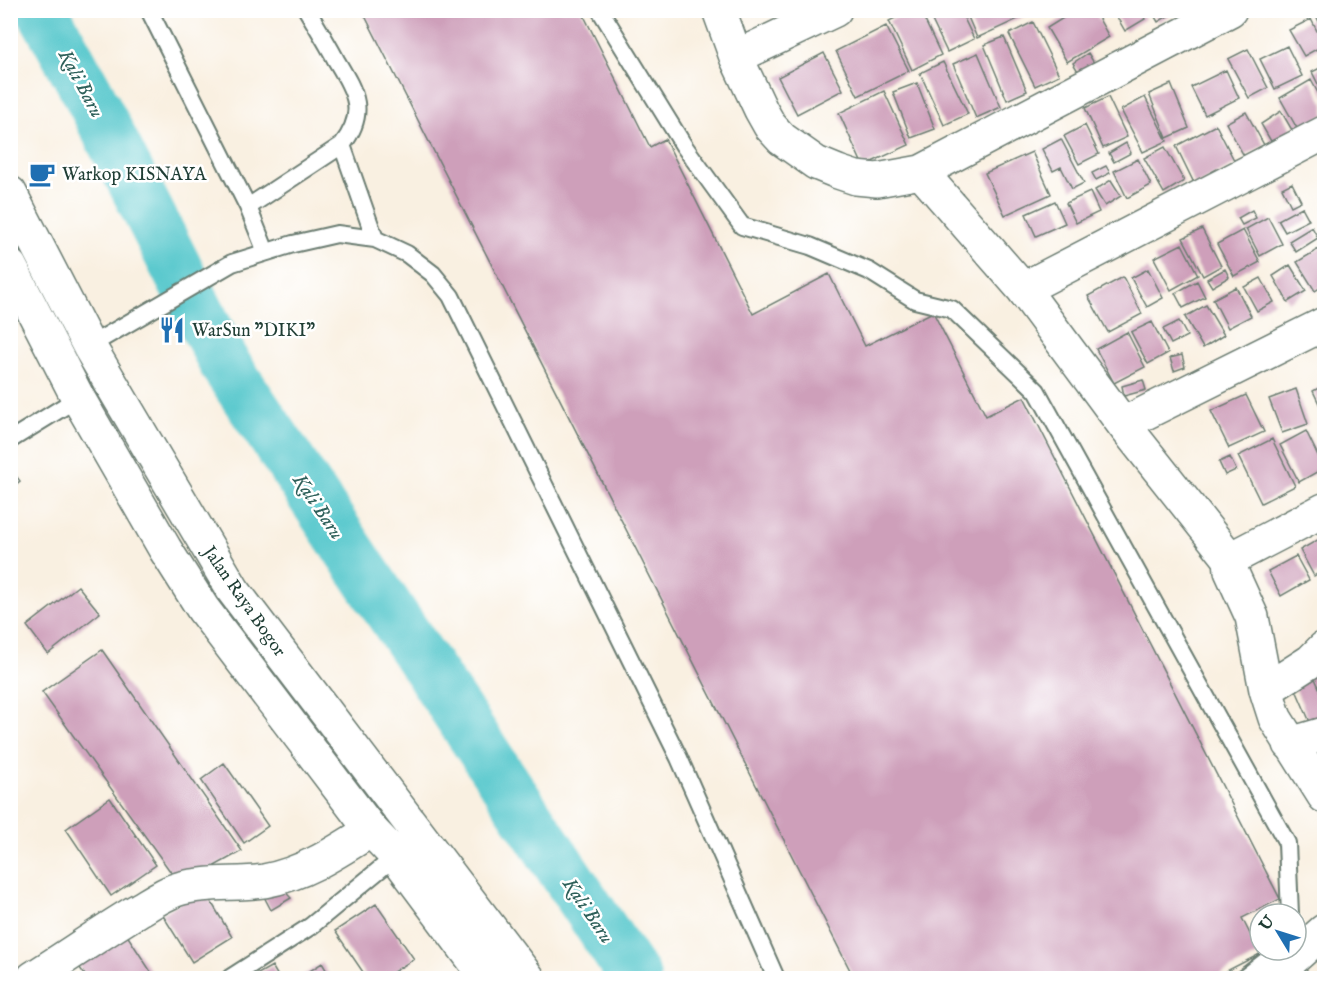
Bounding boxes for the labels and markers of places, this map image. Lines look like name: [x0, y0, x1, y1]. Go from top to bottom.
cafe icon: Warkop KISNAYA: [27, 159, 57, 189]
place label: Warkop KISNAYA: [62, 164, 207, 187]
restaurant icon: WarSun "DIKI": [157, 315, 187, 345]
place label: WarSun "DIKI": [192, 320, 315, 343]

